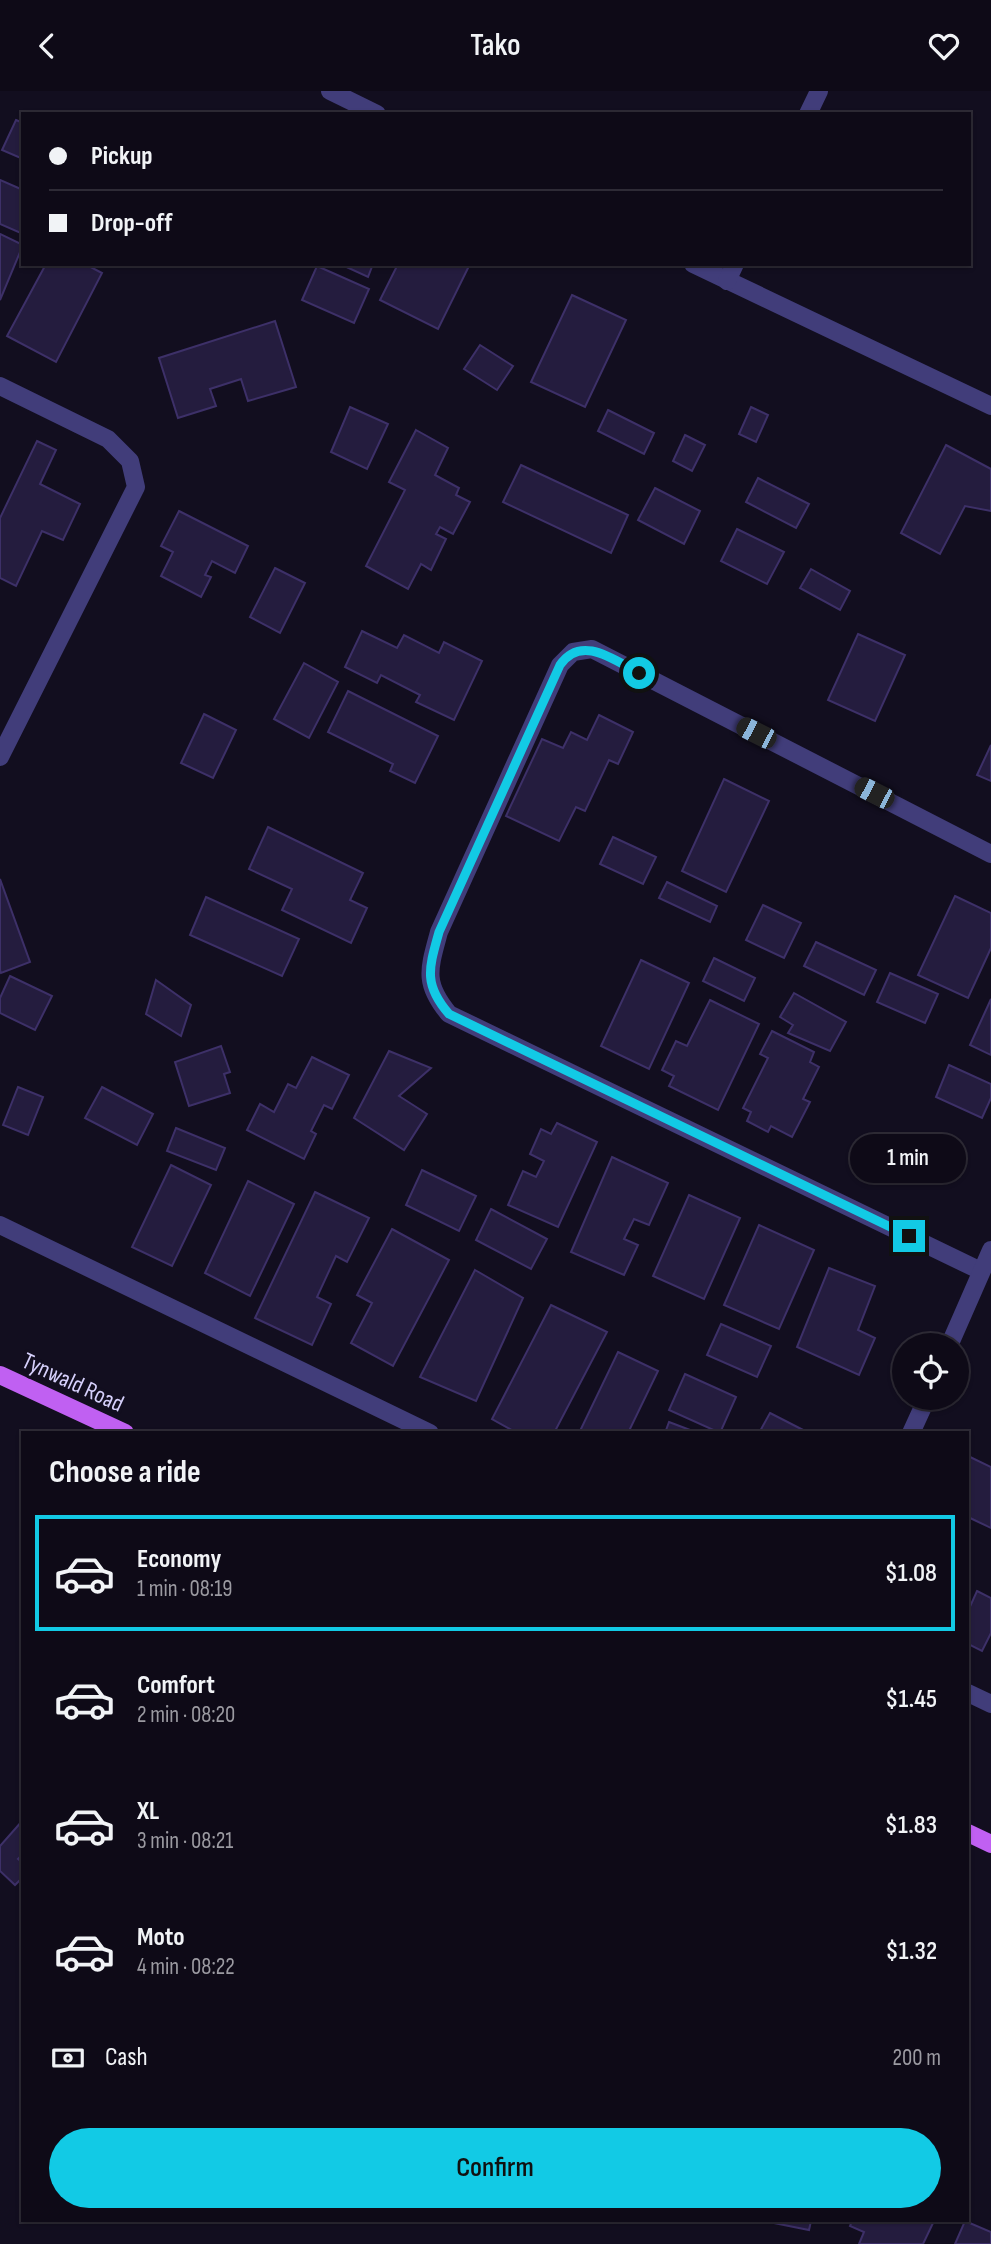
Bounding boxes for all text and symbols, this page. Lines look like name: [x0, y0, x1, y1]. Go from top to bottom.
text: Tako: [470, 26, 521, 65]
icon: back: [28, 27, 66, 65]
icon: heart: [925, 27, 963, 65]
text: Pickup: [91, 141, 153, 172]
text: Drop-off: [91, 208, 172, 239]
route start: [623, 657, 655, 689]
car: [733, 714, 780, 752]
car: [851, 774, 898, 812]
callout: 1 min: [851, 1135, 967, 1183]
text: 1 min: [887, 1144, 929, 1172]
route end: [893, 1220, 925, 1252]
map controls: [892, 1333, 969, 1410]
button: locate: [892, 1333, 969, 1410]
street label: Tynwald Road: [17, 1346, 128, 1419]
text: Choose a ride: [49, 1453, 201, 1492]
icon: car: [53, 1542, 116, 1605]
text: Economy: [137, 1544, 221, 1575]
text: $1.08: [885, 1558, 937, 1589]
text: 1 min · 08:19: [137, 1575, 232, 1603]
icon: car: [53, 1668, 116, 1731]
text: Comfort: [137, 1670, 215, 1701]
text: $1.45: [885, 1684, 937, 1715]
text: 2 min · 08:20: [137, 1701, 235, 1729]
icon: car: [53, 1794, 116, 1857]
text: XL: [137, 1796, 159, 1827]
text: $1.83: [885, 1810, 937, 1841]
text: 3 min · 08:21: [137, 1827, 233, 1855]
icon: car: [53, 1920, 116, 1983]
text: Moto: [137, 1922, 185, 1953]
text: $1.32: [885, 1936, 937, 1967]
text: 4 min · 08:22: [137, 1953, 235, 1981]
icon: cash: [49, 2039, 87, 2077]
text: Cash: [105, 2042, 148, 2073]
text: 200 m: [893, 2044, 941, 2072]
button: Confirm: [49, 2128, 941, 2208]

